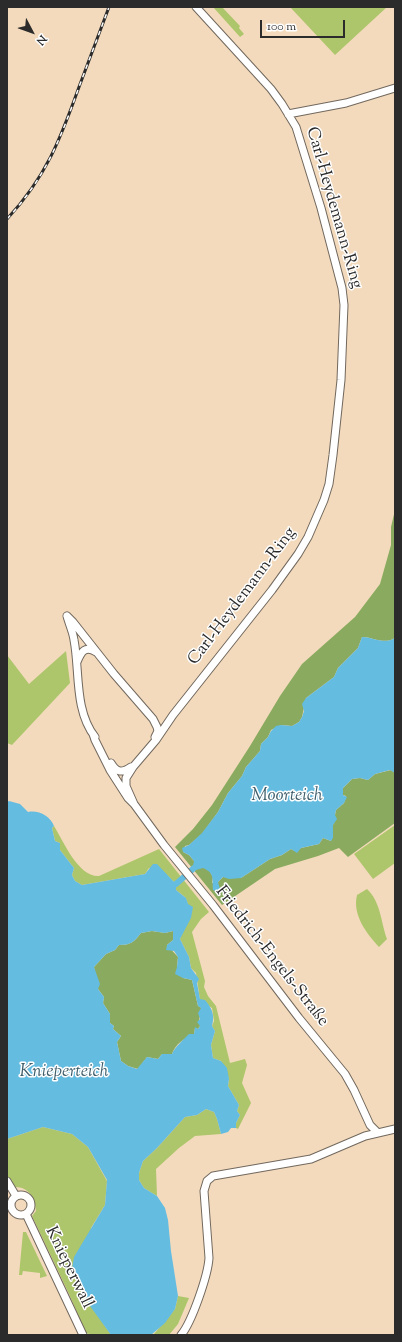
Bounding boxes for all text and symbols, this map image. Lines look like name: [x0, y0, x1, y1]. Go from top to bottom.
north arrow: [12, 12, 52, 52]
scale bar: [262, 12, 347, 38]
text: 100 m: [267, 18, 296, 36]
text: N: [32, 31, 50, 48]
street label: Carl-Heydemann-Ring: [300, 125, 366, 291]
street label: Carl-Heydemann-Ring: [185, 524, 301, 670]
water label: Moorteich: [251, 786, 323, 808]
street label: Friedrich-Engels-Straße: [210, 883, 332, 1031]
water label: Knieperteich: [20, 1062, 108, 1084]
street label: Knieperwall: [39, 1224, 97, 1312]

